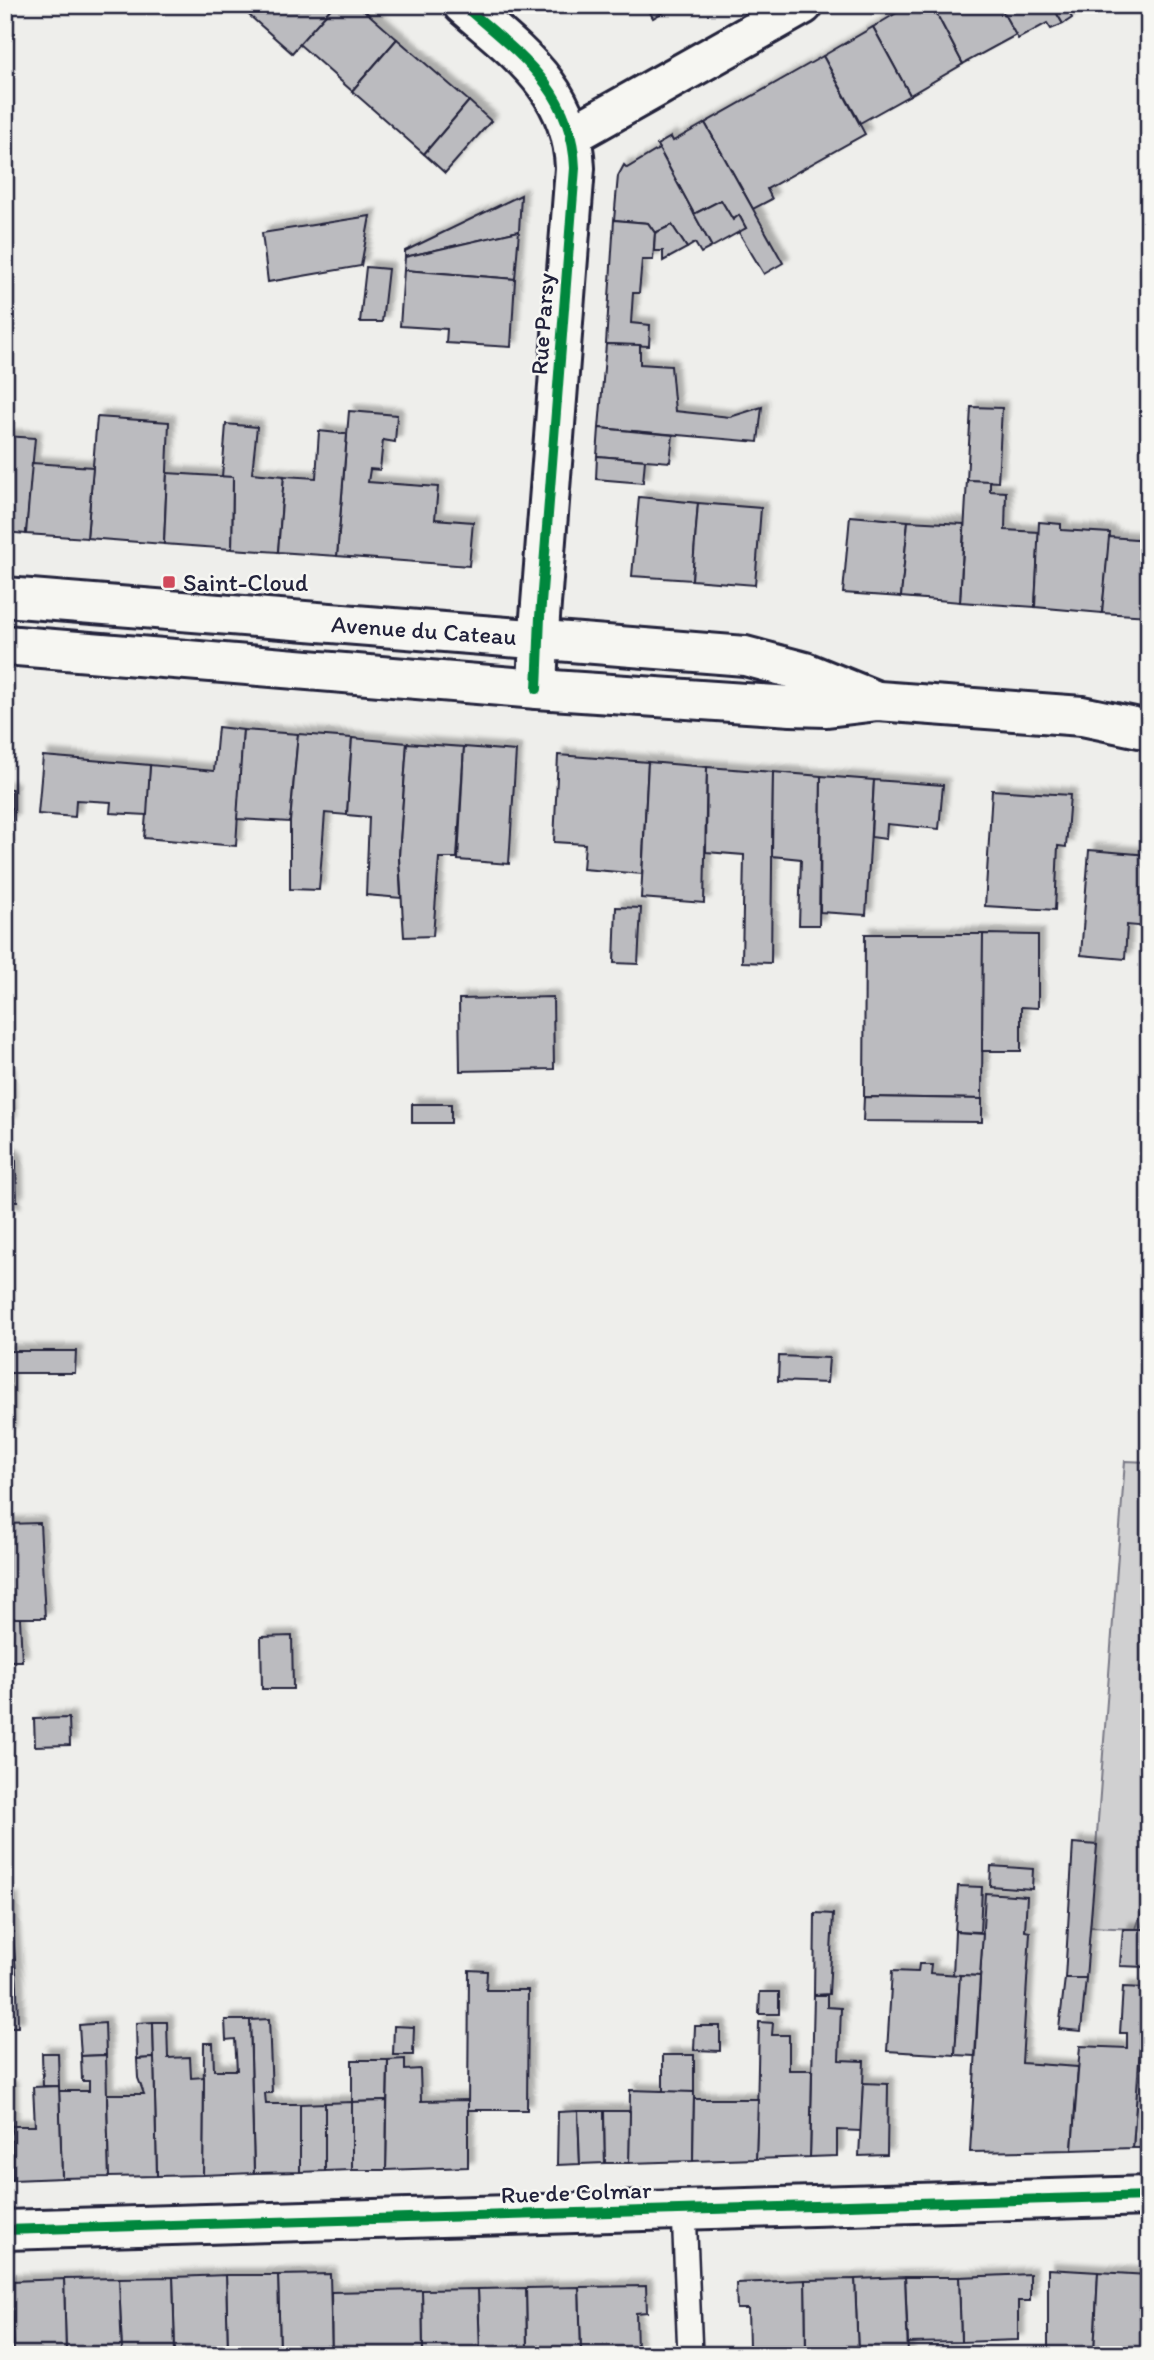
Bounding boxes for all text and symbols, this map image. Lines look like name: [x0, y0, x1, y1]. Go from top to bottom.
street label: Rue Parsy: [524, 271, 560, 376]
place label: Saint-Cloud: [183, 568, 308, 597]
marker: Saint-Cloud: [161, 574, 177, 590]
street label: Avenue du Cateau: [330, 609, 518, 651]
street label: Rue de Colmar: [500, 2175, 652, 2209]

